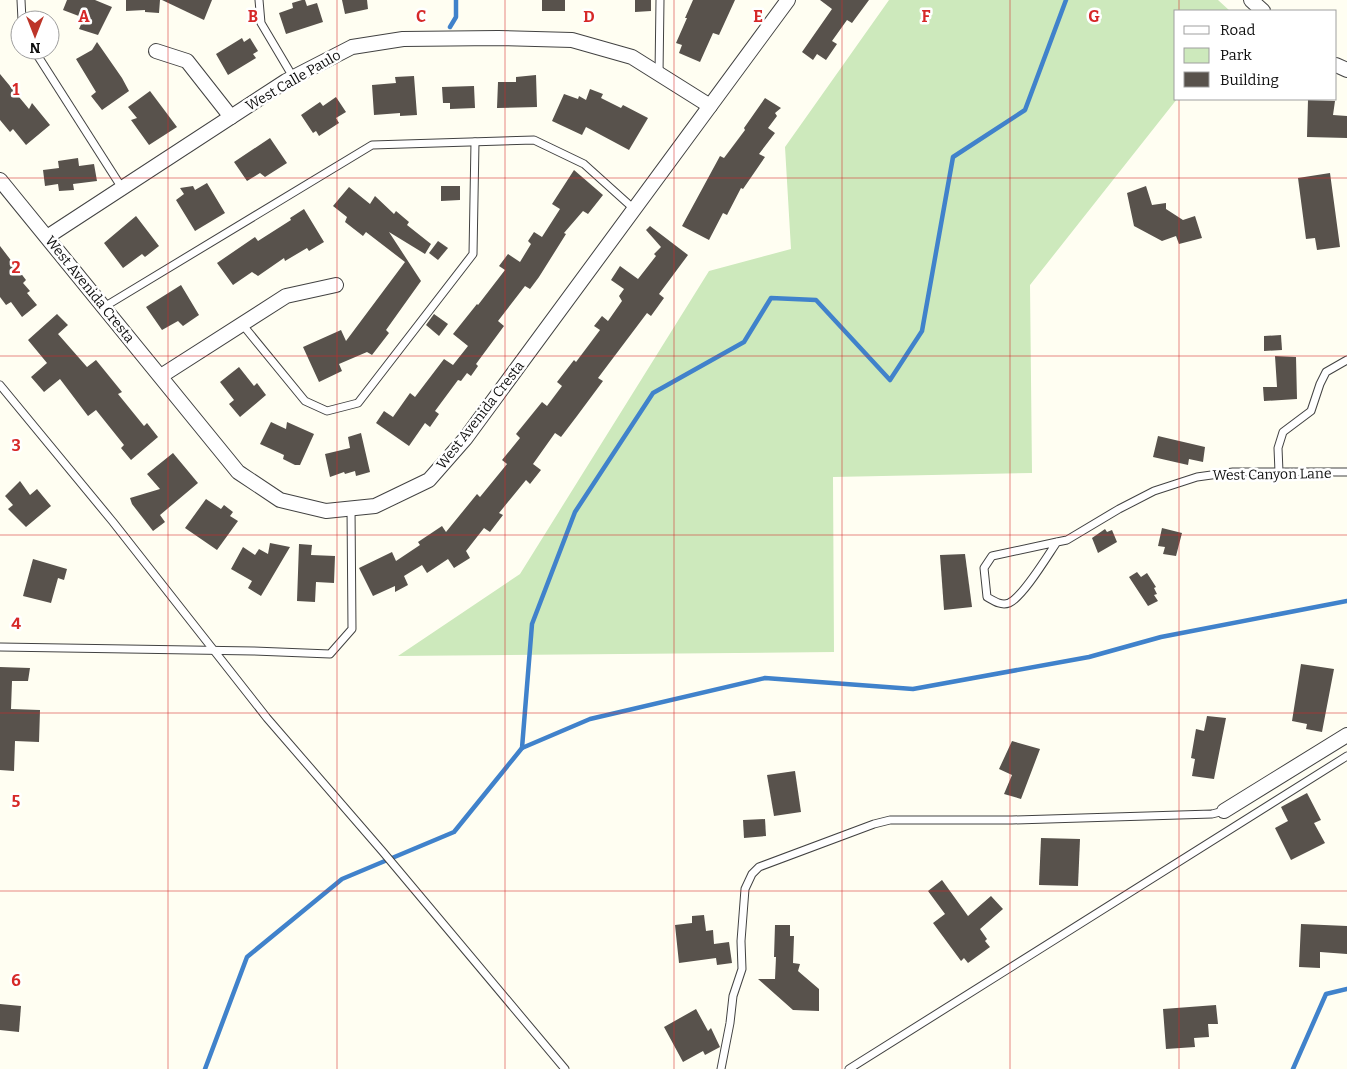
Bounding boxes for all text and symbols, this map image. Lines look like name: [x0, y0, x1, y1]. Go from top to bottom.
text: A: [78, 7, 90, 26]
text: B: [248, 7, 258, 26]
text: C: [416, 7, 426, 26]
text: D: [583, 7, 595, 26]
text: E: [753, 7, 763, 26]
text: F: [922, 7, 931, 26]
text: G: [1088, 7, 1100, 26]
north arrow: [10, 10, 60, 60]
legend: [1174, 10, 1337, 100]
text: Road: [1220, 21, 1255, 39]
text: N: [29, 39, 40, 56]
street label: West Calle Paulo: [243, 46, 344, 115]
text: Park: [1220, 46, 1252, 64]
text: Building: [1220, 71, 1279, 89]
text: 1: [13, 80, 20, 99]
street label: West Avenida Cresta: [41, 232, 138, 346]
text: 2: [11, 258, 21, 277]
street label: West Avenida Cresta: [433, 358, 528, 473]
text: 3: [11, 436, 21, 455]
street label: West Canyon Lane: [1212, 465, 1332, 484]
text: 4: [11, 614, 21, 633]
text: 5: [12, 792, 21, 811]
text: 6: [11, 971, 21, 990]

